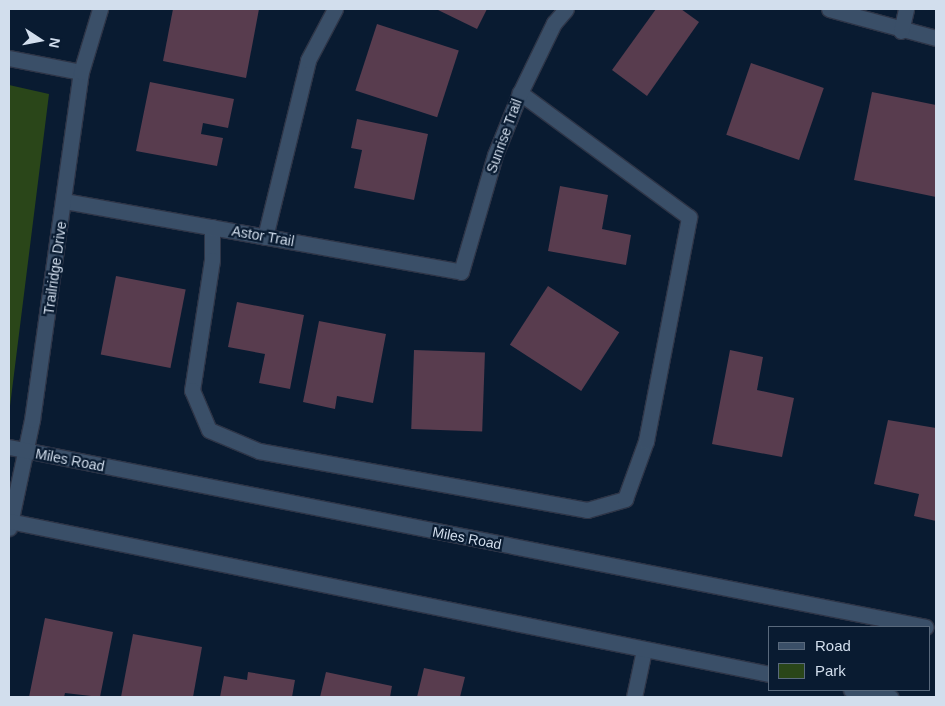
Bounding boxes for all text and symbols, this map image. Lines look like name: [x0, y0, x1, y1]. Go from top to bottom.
north arrow: [15, 15, 65, 65]
text: N: [46, 36, 64, 49]
street label: Sunrise Trail: [483, 96, 525, 176]
street label: Trailridge Drive: [40, 220, 70, 316]
street label: Astor Trail: [230, 222, 296, 250]
street label: Miles Road: [34, 445, 106, 475]
street label: Miles Road: [431, 523, 503, 553]
legend: [768, 626, 930, 691]
text: Road: [815, 637, 851, 654]
text: Park: [815, 662, 846, 679]

